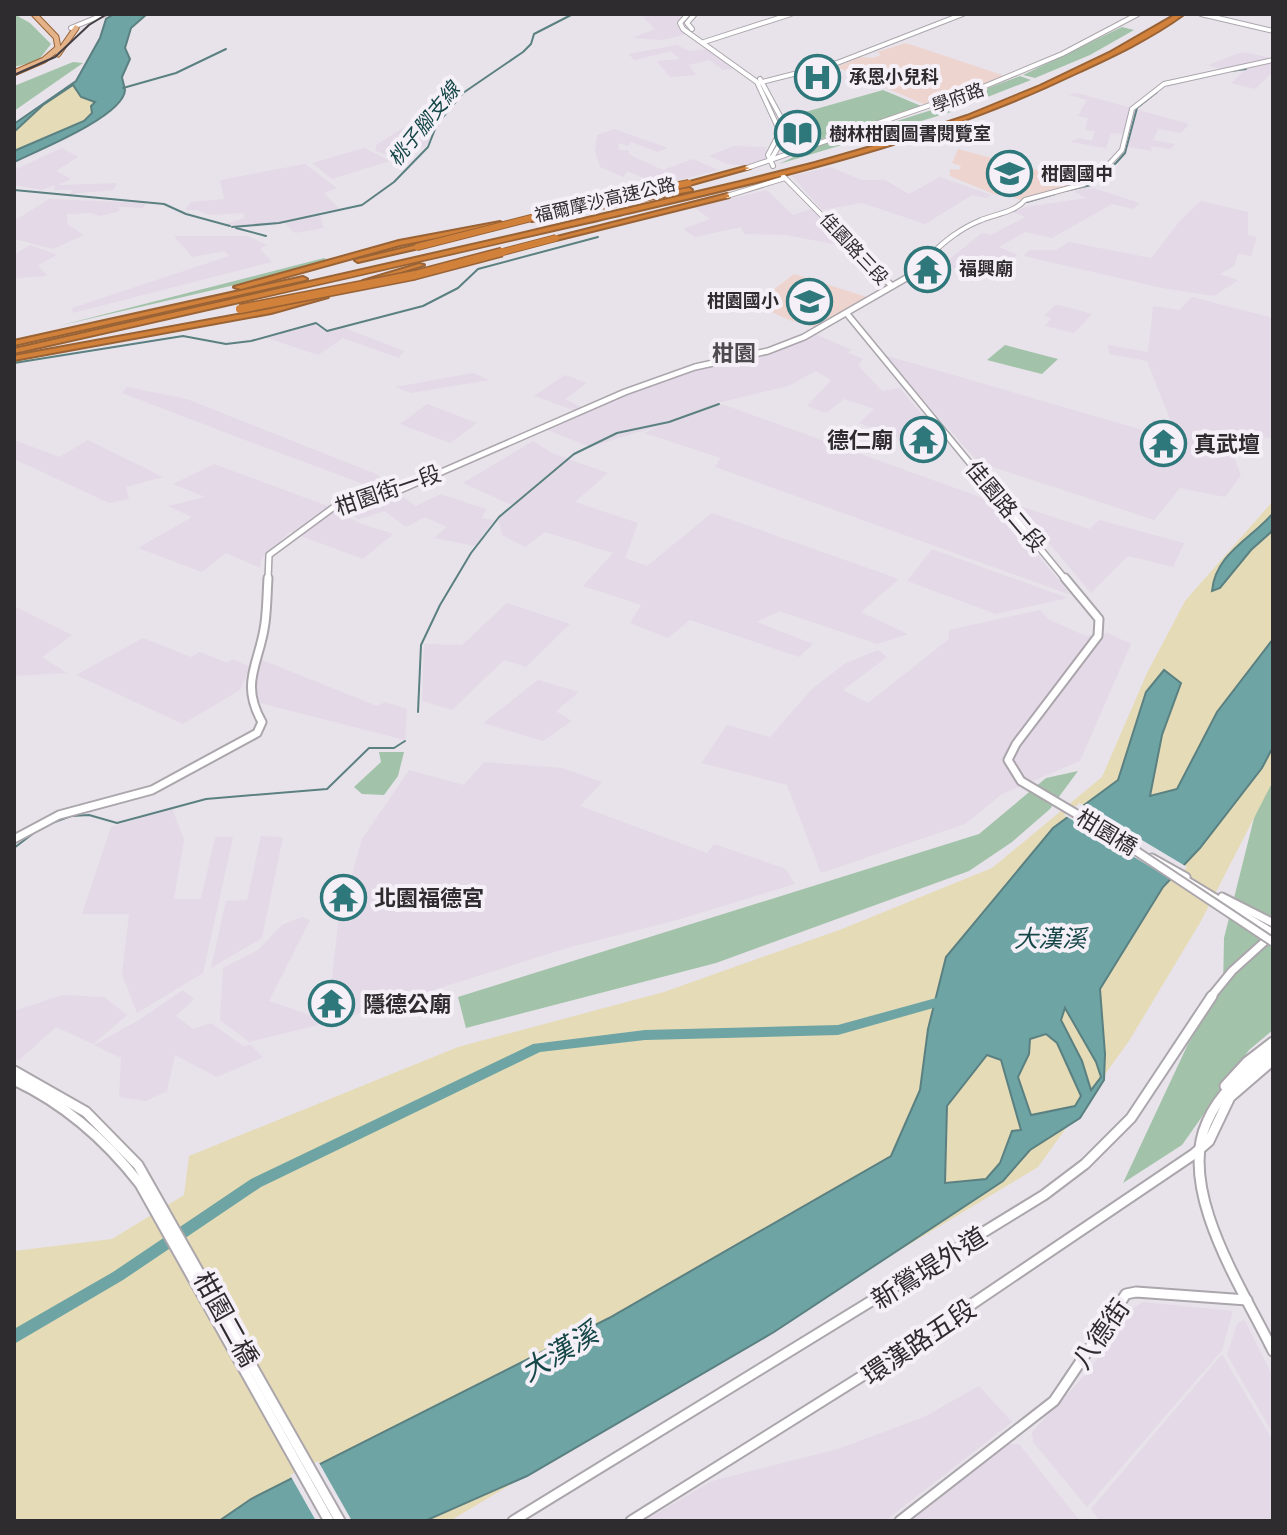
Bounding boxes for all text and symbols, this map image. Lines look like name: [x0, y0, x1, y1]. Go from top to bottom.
hospital icon: 承恩小兒科: [794, 53, 842, 101]
place label: 承恩小兒科: [849, 65, 939, 90]
water label: 桃子腳支線: [382, 75, 468, 172]
street label: 學府路: [929, 77, 988, 119]
library icon: 樹林柑園圖書閱覽室: [774, 110, 822, 158]
place label: 樹林柑園圖書閱覽室: [829, 122, 991, 147]
school or university icon: 柑園國中: [986, 150, 1034, 198]
place label: 柑園國中: [1041, 162, 1113, 187]
street label: 福爾摩沙高速公路: [532, 172, 678, 229]
street label: 佳園路三段: [814, 208, 893, 291]
temple icon: 福興廟: [904, 245, 952, 293]
place label: 福興廟: [959, 257, 1013, 282]
school or university icon: 柑園國小: [786, 277, 834, 325]
place label: 柑園國小: [707, 289, 779, 314]
district label: 柑園: [712, 338, 756, 370]
temple icon: 德仁廟: [900, 416, 948, 464]
temple icon: 真武壇: [1139, 420, 1187, 468]
place label: 德仁廟: [827, 425, 893, 457]
place label: 真武壇: [1194, 429, 1260, 461]
street label: 佳園路二段: [958, 454, 1053, 559]
street label: 柑園街一段: [331, 458, 446, 524]
street label: 柑園橋: [1070, 802, 1143, 864]
temple icon: 北園福德宮: [319, 874, 367, 922]
place label: 北園福德宮: [374, 883, 484, 915]
water label: 大漢溪: [1014, 922, 1089, 957]
temple icon: 隱德公廟: [308, 980, 356, 1028]
place label: 隱德公廟: [363, 989, 451, 1021]
street label: 新鶯堤外道: [864, 1218, 994, 1319]
street label: 柑園二橋: [184, 1265, 267, 1374]
street label: 環漢路五段: [855, 1291, 984, 1394]
street label: 八德街: [1064, 1292, 1139, 1377]
water label: 大漢溪: [513, 1312, 609, 1392]

